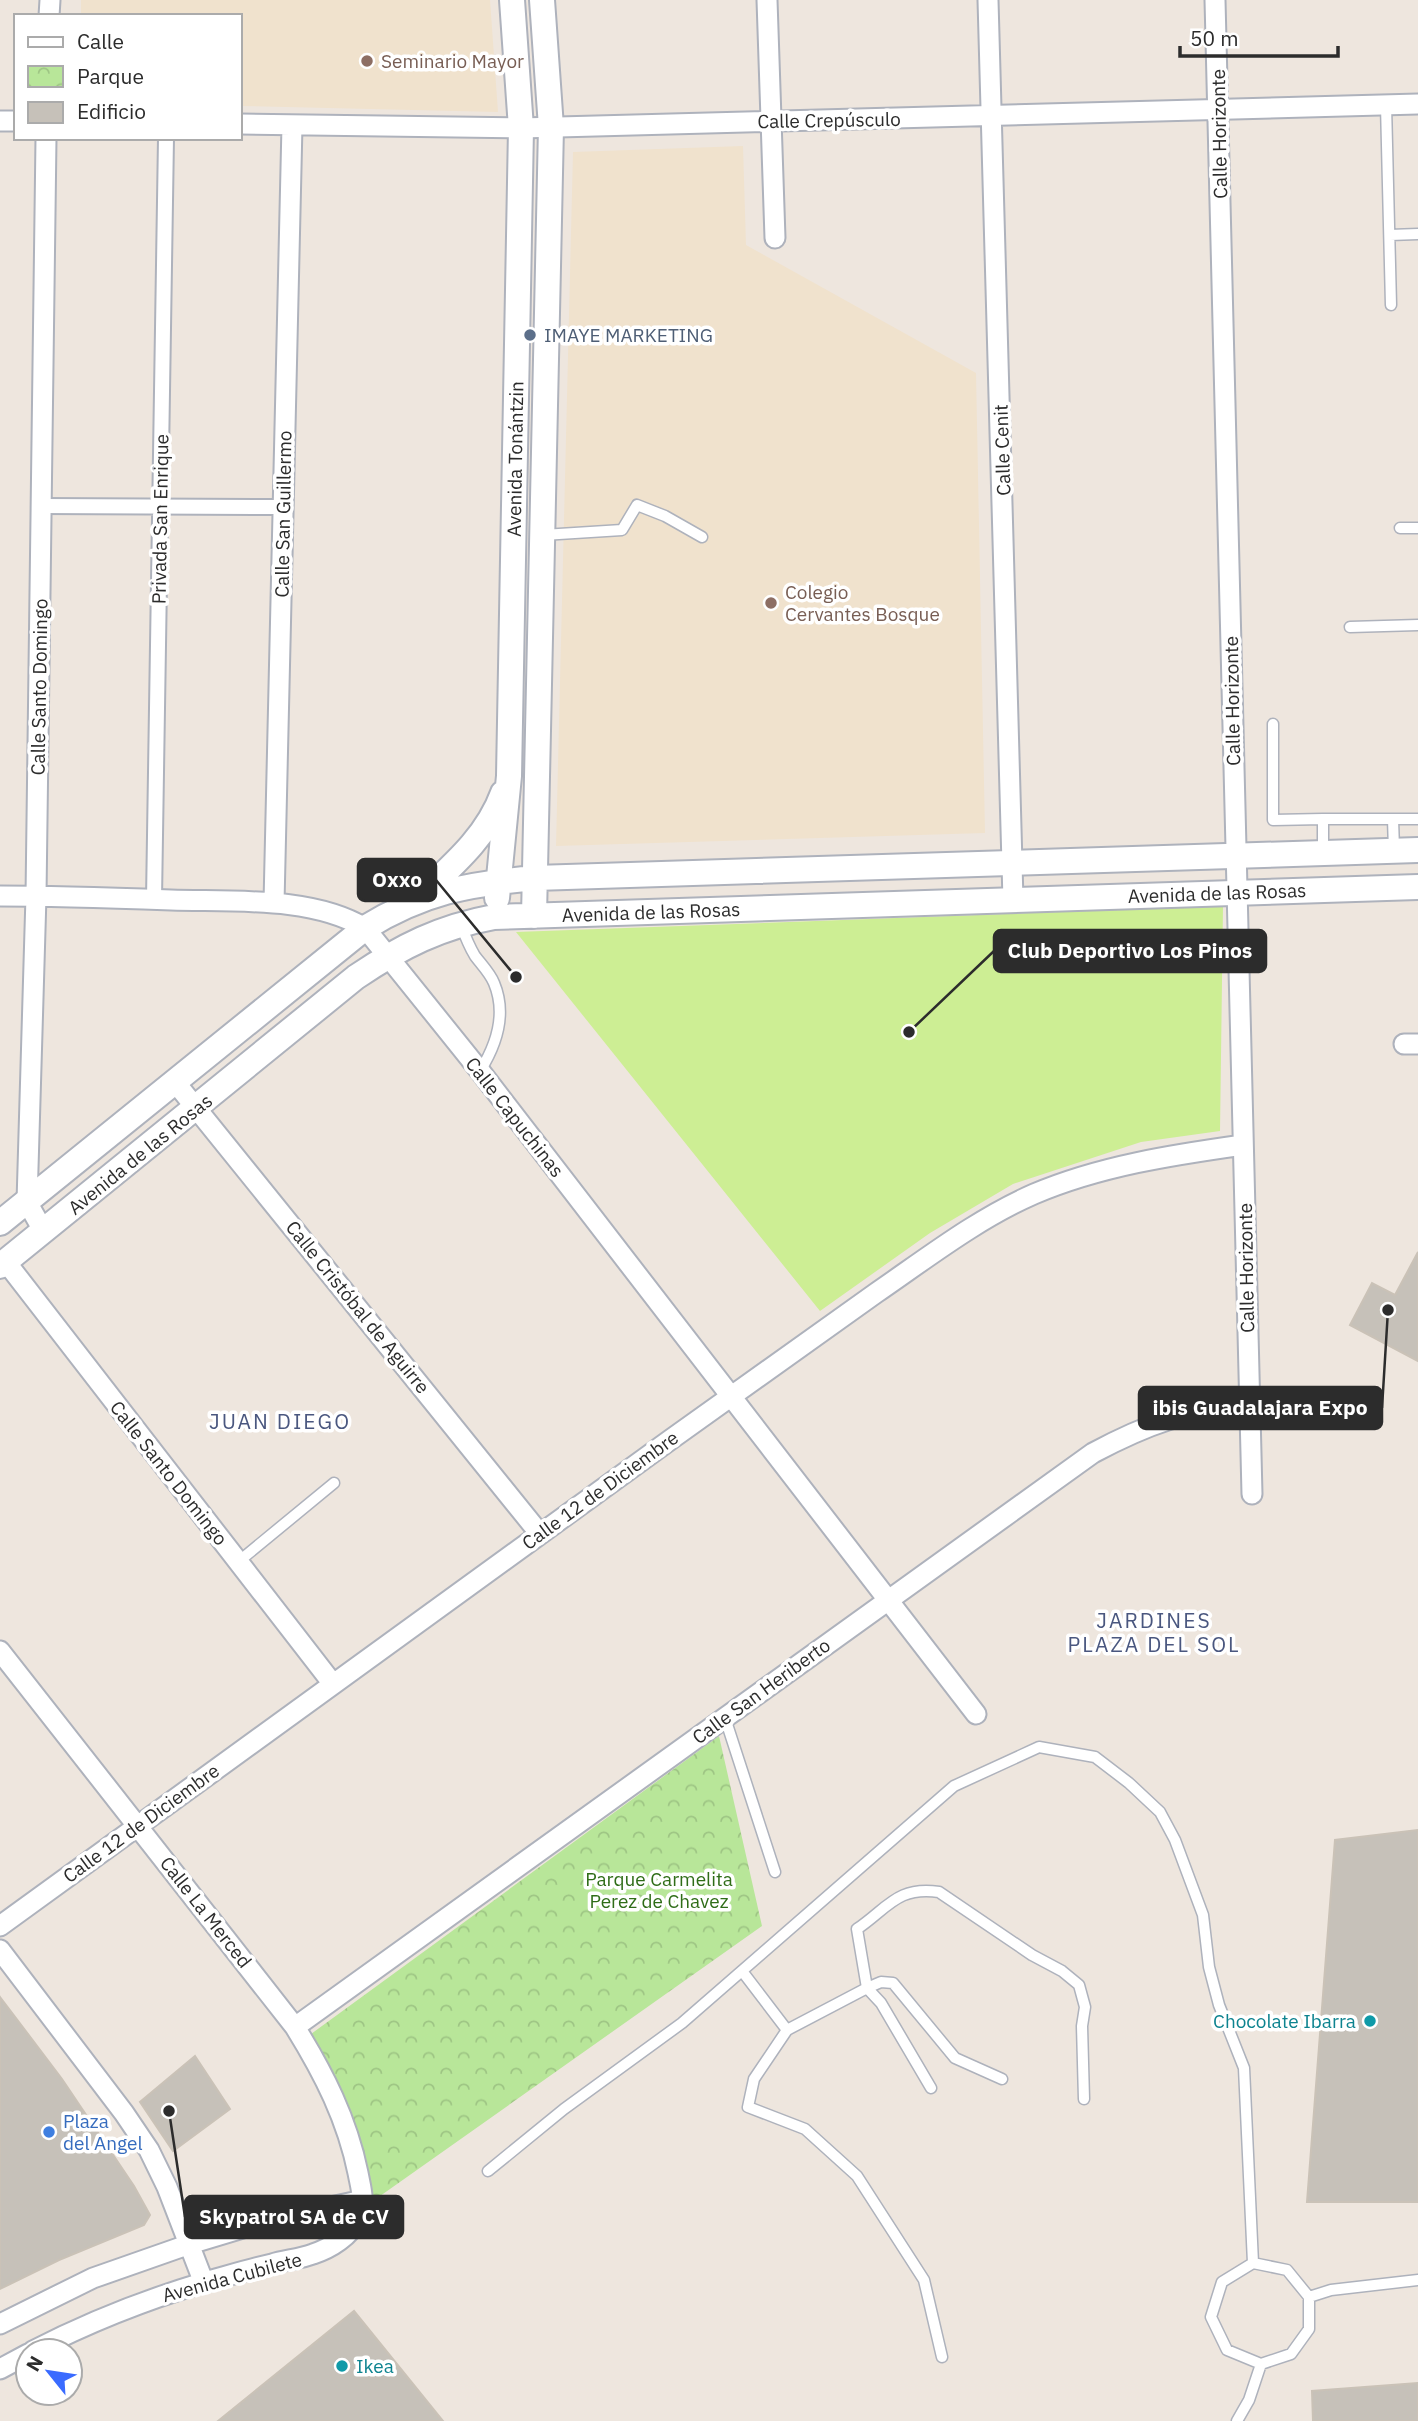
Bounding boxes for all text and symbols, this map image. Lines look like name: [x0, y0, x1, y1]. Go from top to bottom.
legend: [14, 14, 242, 140]
scale bar: [1180, 14, 1338, 58]
text: 50 m: [1190, 24, 1239, 52]
text: Calle: [77, 27, 124, 55]
place label: Seminario Mayor: [381, 49, 524, 73]
marker: Seminario Mayor: [359, 53, 375, 69]
text: Parque: [77, 62, 144, 90]
street label: Calle Horizonte: [1206, 69, 1232, 199]
text: Edificio: [77, 97, 146, 125]
street label: Calle Crepúsculo: [757, 107, 901, 133]
place label: IMAYE MARKETING: [544, 323, 713, 347]
marker: IMAYE MARKETING: [522, 327, 538, 343]
street label: Avenida Tonántzin: [502, 381, 528, 537]
street label: Calle Cenit: [988, 404, 1016, 496]
street label: Calle San Guillermo: [270, 430, 296, 598]
street label: Privada San Enrique: [147, 434, 173, 604]
place label: Colegio Cervantes Bosque: [785, 580, 940, 626]
marker: Colegio Cervantes Bosque: [763, 595, 779, 611]
street label: Calle Santo Domingo: [25, 598, 53, 776]
street label: Calle Horizonte: [1219, 636, 1245, 766]
callout: Oxxo: [358, 859, 436, 901]
text: Oxxo: [372, 865, 422, 893]
street label: Avenida de las Rosas: [1127, 878, 1307, 908]
street label: Avenida de las Rosas: [561, 897, 741, 927]
callout: Club Deportivo Los Pinos: [994, 930, 1266, 972]
text: Club Deportivo Los Pinos: [1008, 936, 1252, 964]
street label: Calle Capuchinas: [461, 1052, 569, 1182]
street label: Avenida de las Rosas: [63, 1088, 217, 1220]
street label: Calle Horizonte: [1233, 1203, 1259, 1333]
street label: Calle Cristóbal de Aguirre: [281, 1216, 435, 1398]
callout: ibis Guadalajara Expo: [1139, 1387, 1382, 1429]
text: ibis Guadalajara Expo: [1152, 1393, 1368, 1421]
street label: Calle Santo Domingo: [105, 1396, 233, 1550]
district label: JUAN DIEGO: [209, 1407, 351, 1435]
street label: Calle 12 de Diciembre: [517, 1425, 683, 1555]
district label: JARDINES PLAZA DEL SOL: [1067, 1606, 1241, 1658]
street label: Calle San Heriberto: [687, 1633, 835, 1749]
street label: Calle 12 de Diciembre: [58, 1758, 224, 1888]
street label: Calle La Merced: [155, 1851, 257, 1973]
park label: Parque Carmelita Perez de Chavez: [585, 1867, 733, 1913]
place label: Chocolate Ibarra: [1213, 2009, 1356, 2033]
marker: Chocolate Ibarra: [1362, 2013, 1378, 2029]
place label: Plaza del Angel: [63, 2109, 143, 2155]
marker: Plaza del Angel: [41, 2124, 57, 2140]
callout: Skypatrol SA de CV: [185, 2196, 403, 2238]
text: Skypatrol SA de CV: [199, 2202, 389, 2230]
street label: Avenida Cubilete: [160, 2247, 304, 2307]
north arrow: [14, 2337, 84, 2407]
text: N: [20, 2352, 48, 2375]
place label: Ikea: [356, 2354, 394, 2378]
marker: Ikea: [334, 2358, 350, 2374]

